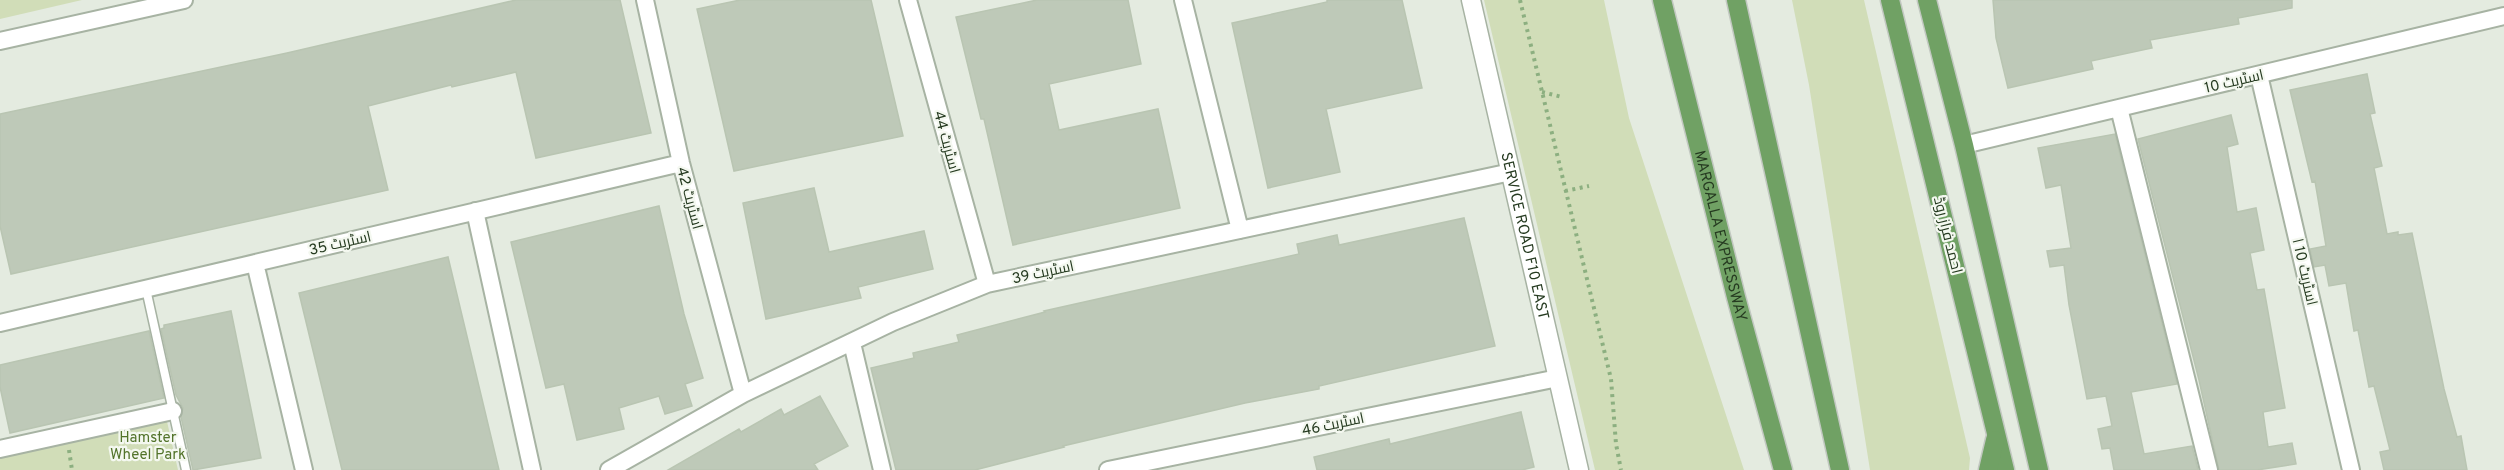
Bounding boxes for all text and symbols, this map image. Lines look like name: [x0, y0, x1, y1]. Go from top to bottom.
street label: اسٹریٹ 10: [2203, 66, 2266, 99]
street label: اسٹریٹ 44: [928, 109, 963, 176]
street label: MARGALLA EXPRESSWAY: [1689, 149, 1750, 324]
street label: SERVICE ROAD F10 EAST: [1495, 151, 1552, 322]
street label: اسٹریٹ 42: [671, 165, 706, 232]
street label: احمد فراز روڈ: [1928, 195, 1965, 276]
street label: اسٹریٹ 35: [307, 228, 373, 261]
street label: اسٹریٹ 10 ا: [2287, 237, 2320, 308]
street label: اسٹریٹ 39: [1011, 258, 1076, 289]
street label: اسٹریٹ 46: [1300, 410, 1366, 441]
park label: Hamster Wheel Park: [110, 429, 186, 465]

